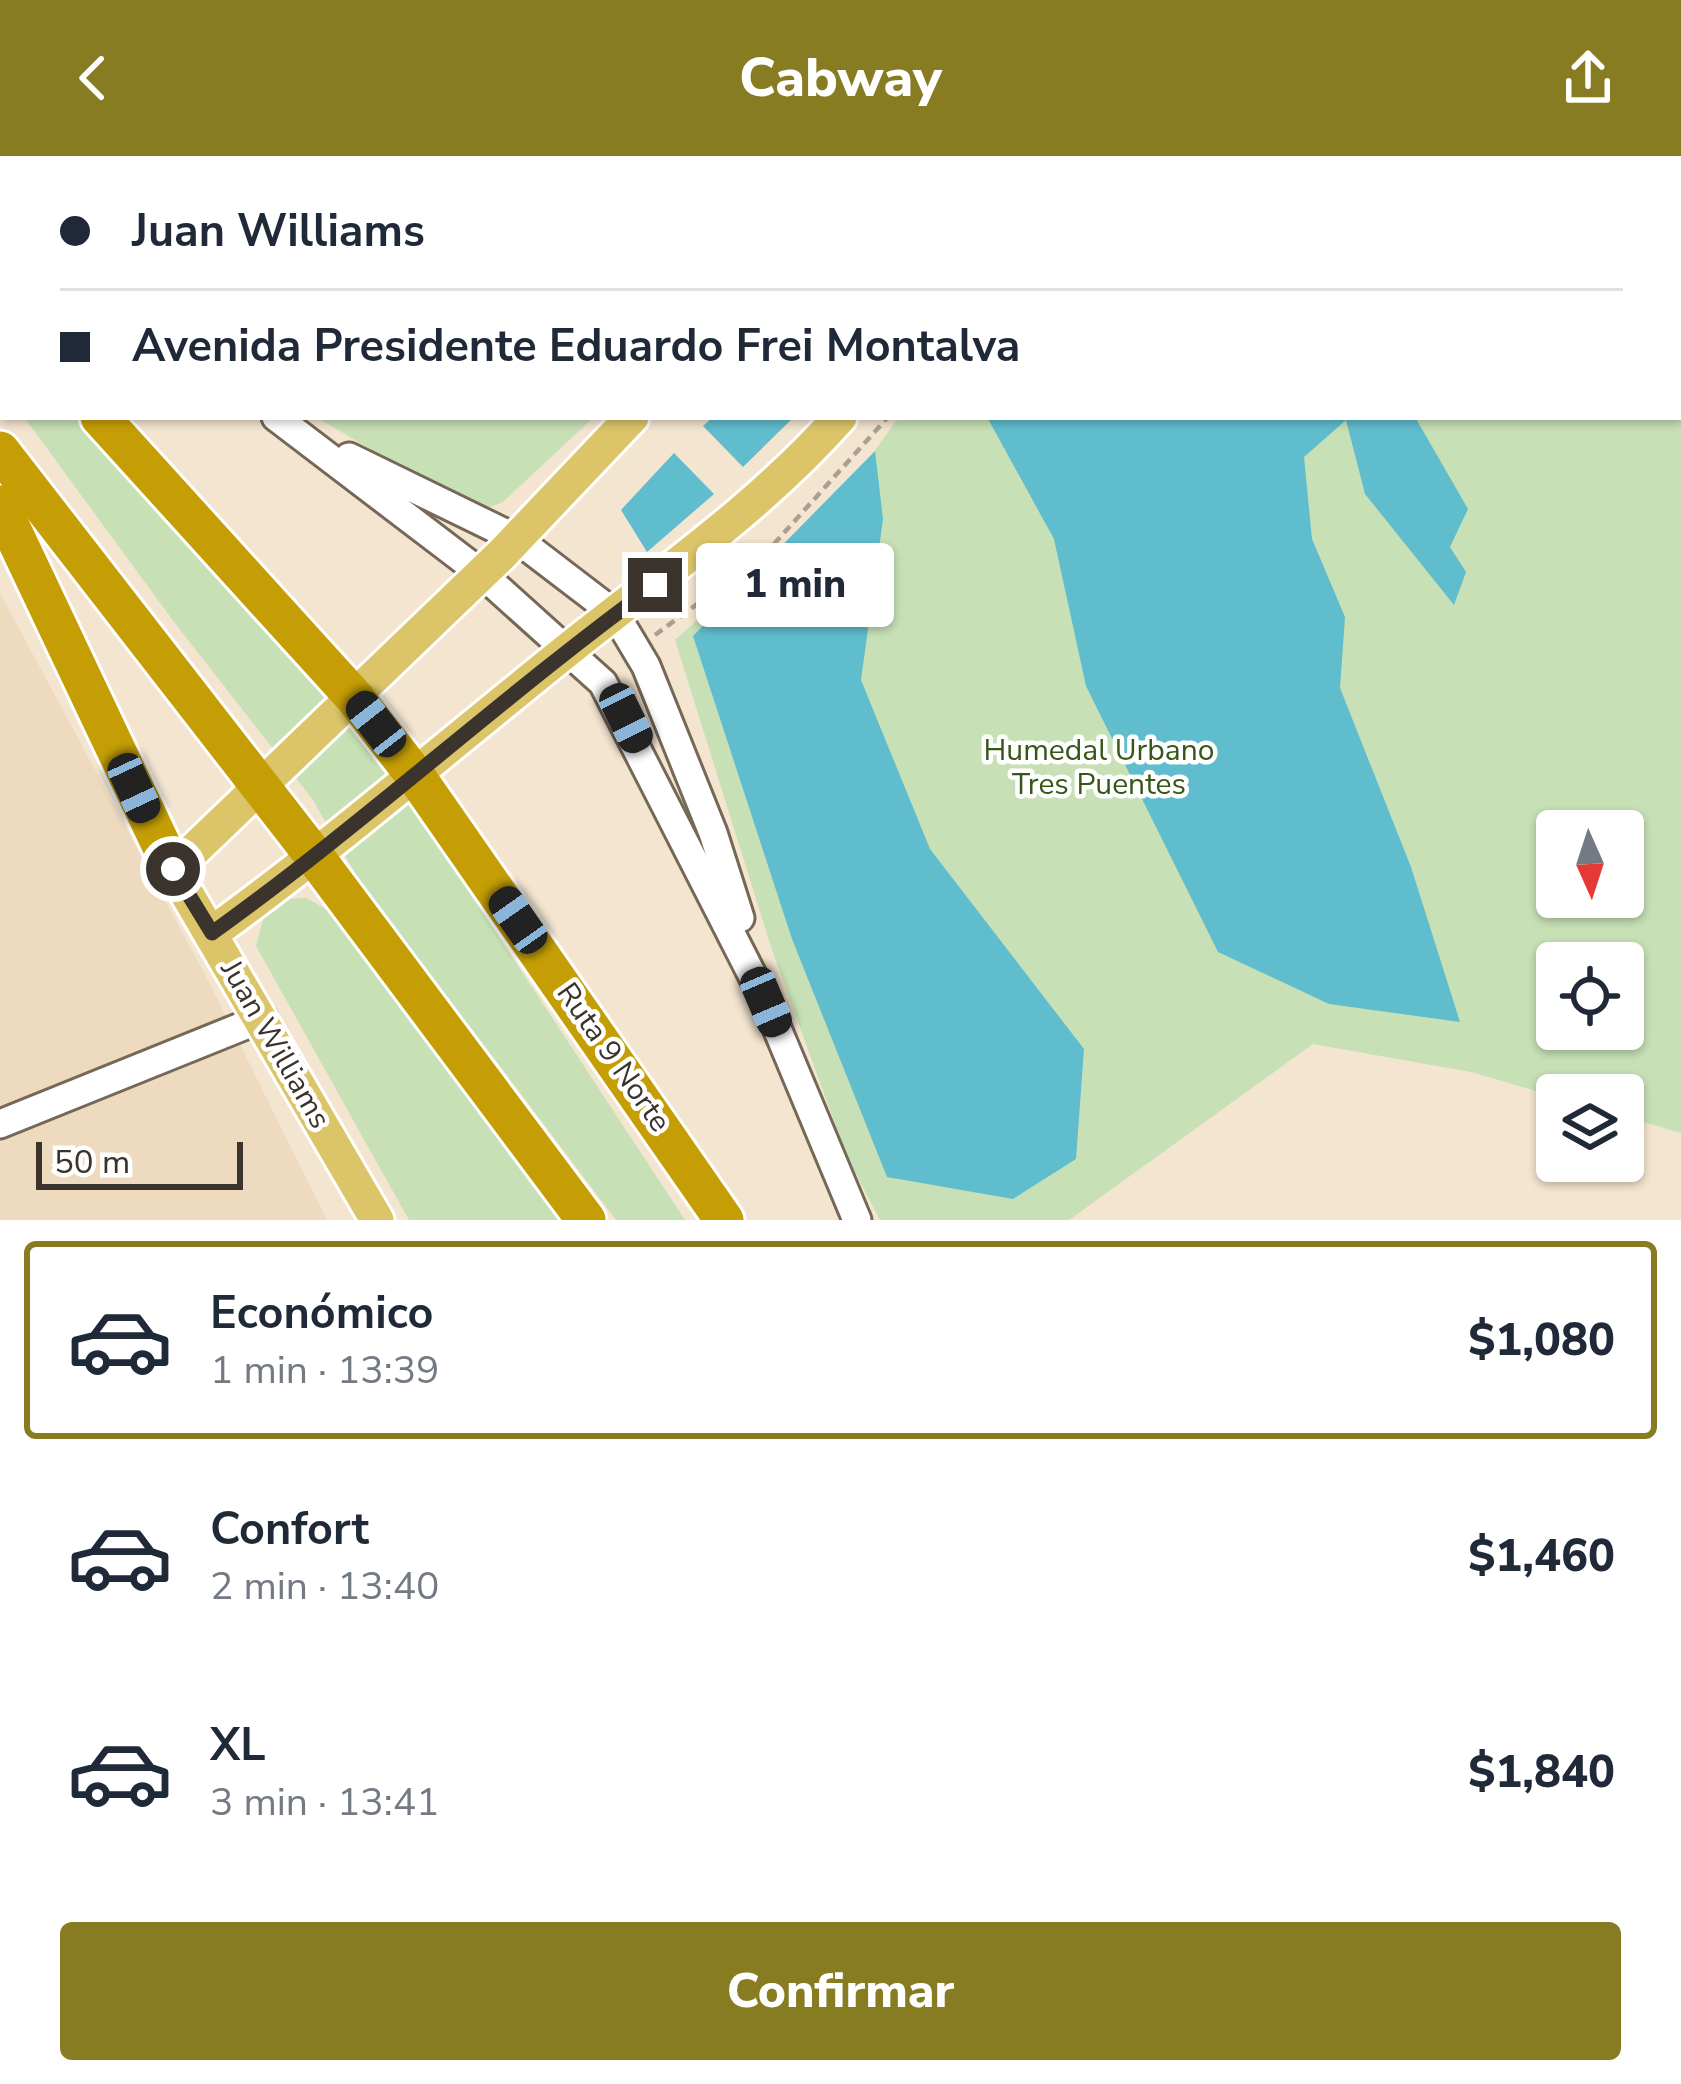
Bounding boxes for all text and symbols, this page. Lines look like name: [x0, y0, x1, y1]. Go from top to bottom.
text: Cabway: [739, 41, 942, 115]
icon: back: [60, 45, 126, 111]
icon: share: [1555, 45, 1621, 111]
text: Juan Williams: [132, 201, 425, 262]
text: Avenida Presidente Eduardo Frei Montalva: [132, 316, 1020, 377]
callout: 1 min: [697, 543, 895, 627]
route end: [628, 558, 682, 612]
text: 1 min: [744, 558, 846, 611]
car: [594, 678, 658, 758]
car: [340, 685, 412, 763]
park label: Humedal Urbano Tres Puentes: [984, 730, 1214, 805]
car: [102, 748, 166, 828]
north arrow: [1536, 810, 1644, 918]
map controls: [1536, 810, 1644, 1182]
route start: [146, 842, 200, 896]
car: [483, 880, 553, 960]
button: locate: [1536, 942, 1644, 1050]
street label: Juan Williams: [210, 952, 340, 1136]
car: [735, 962, 797, 1042]
street label: Ruta 9 Norte: [547, 974, 680, 1140]
button: layers: [1536, 1074, 1644, 1182]
scale bar: [36, 1136, 243, 1189]
text: 50 m: [54, 1140, 130, 1185]
text: Económico: [210, 1283, 433, 1344]
icon: car: [66, 1286, 174, 1394]
text: $1,080: [1468, 1310, 1615, 1371]
text: 1 min · 13:39: [210, 1344, 439, 1397]
text: Confort: [210, 1499, 369, 1560]
icon: car: [66, 1502, 174, 1610]
text: $1,460: [1468, 1526, 1615, 1587]
text: 2 min · 13:40: [210, 1560, 439, 1613]
text: XL: [210, 1715, 266, 1776]
icon: car: [66, 1718, 174, 1826]
text: $1,840: [1468, 1742, 1615, 1803]
text: 3 min · 13:41: [210, 1776, 439, 1829]
button: Confirmar: [60, 1922, 1621, 2060]

